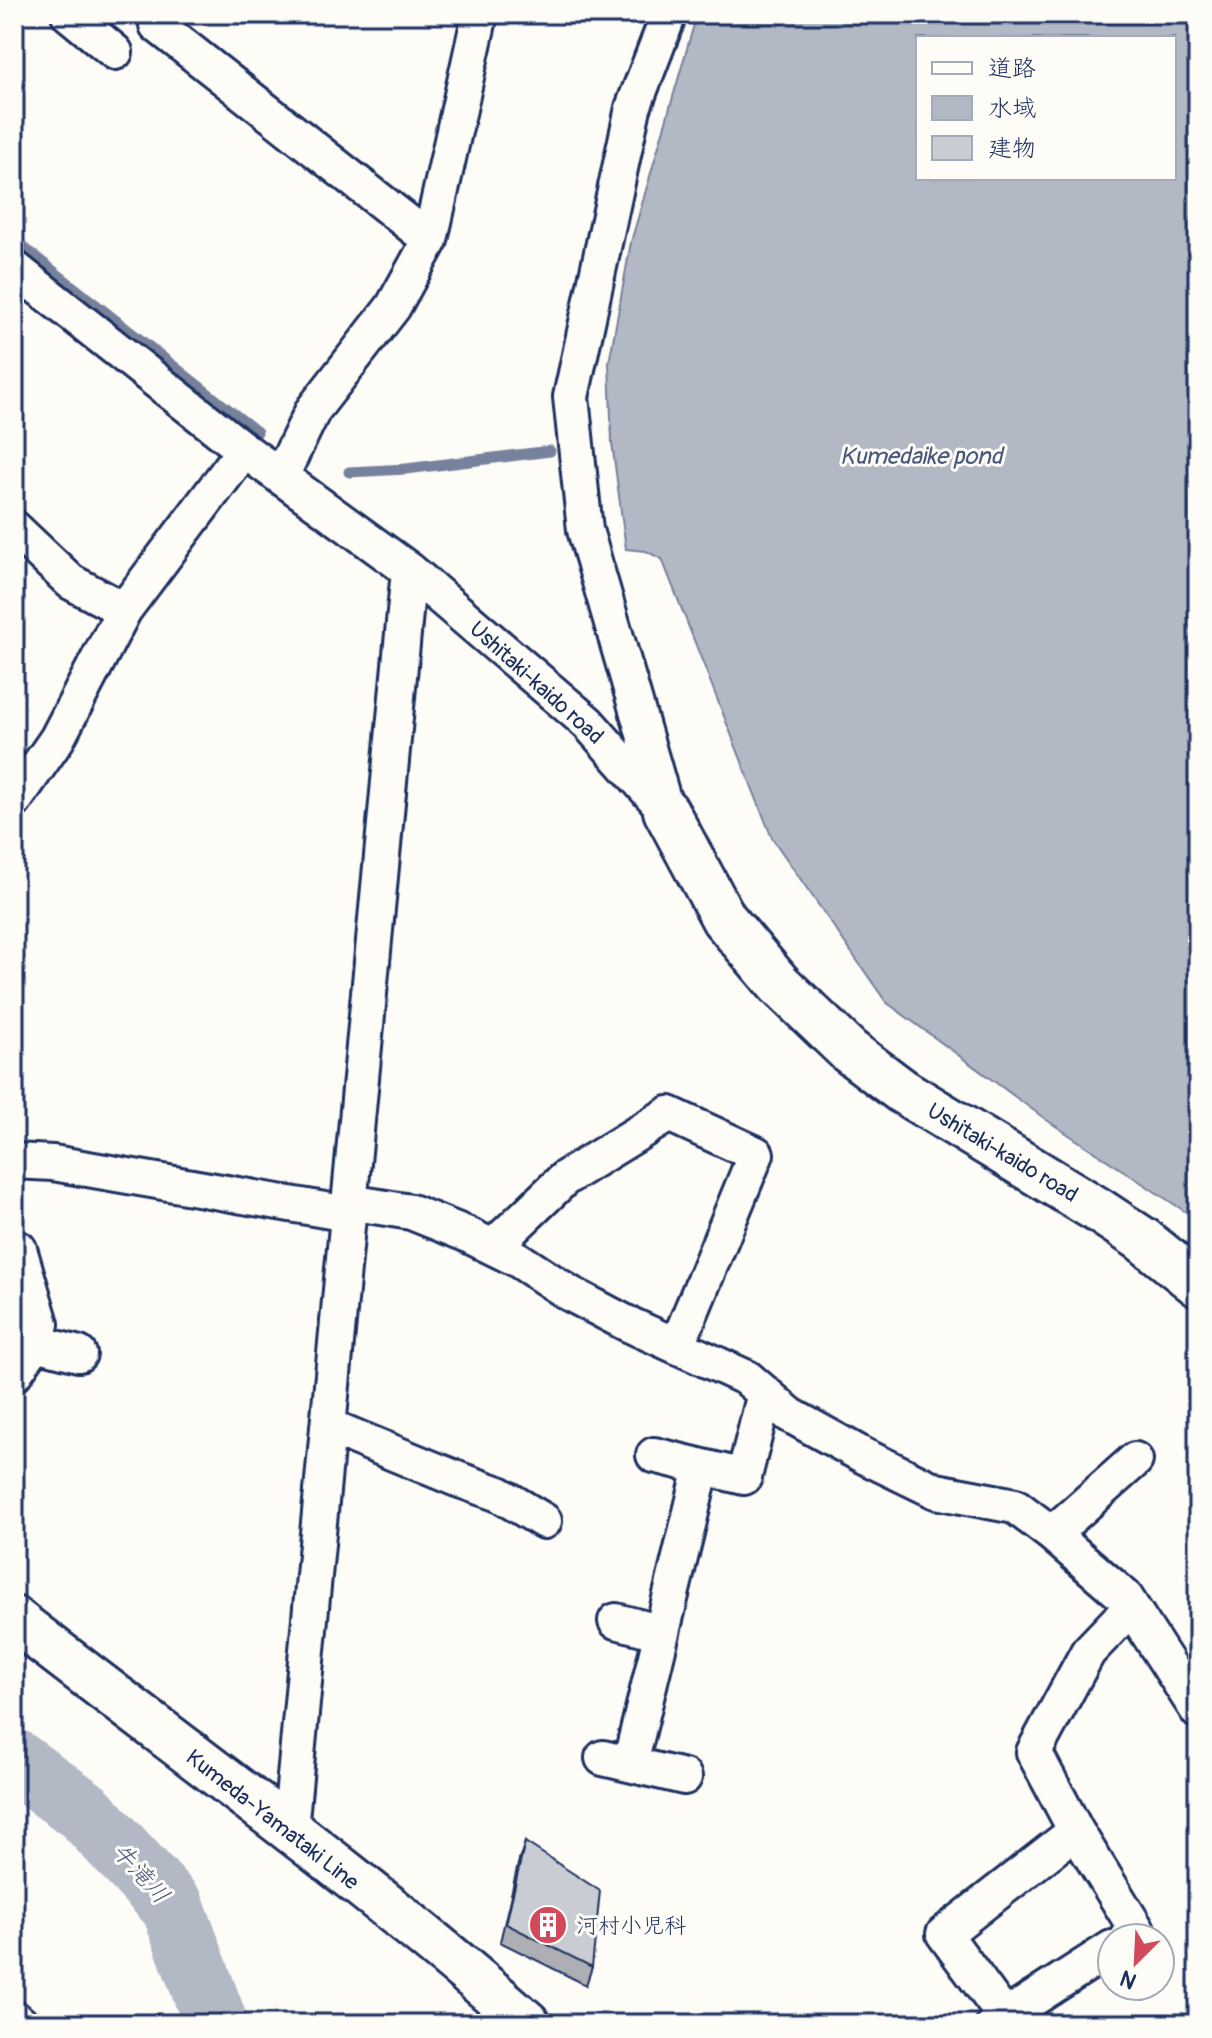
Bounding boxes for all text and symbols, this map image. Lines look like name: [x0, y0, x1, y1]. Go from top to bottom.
legend: [916, 36, 1176, 180]
text: 道路: [988, 54, 1036, 83]
text: 水域: [988, 94, 1036, 123]
text: 建物: [988, 134, 1036, 163]
water label: Kumedaike pond: [840, 442, 1006, 471]
street label: Ushitaki-kaido road: [463, 615, 609, 750]
street label: Ushitaki-kaido road: [922, 1097, 1083, 1209]
street label: Kumeda-Yamataki Line: [180, 1743, 365, 1896]
water label: 牛滝川: [106, 1837, 175, 1910]
building icon: 河村小児科: [527, 1904, 569, 1946]
place label: 河村小児科: [576, 1912, 686, 1940]
north arrow: [1096, 1922, 1176, 2002]
text: N: [1116, 1963, 1141, 1995]

